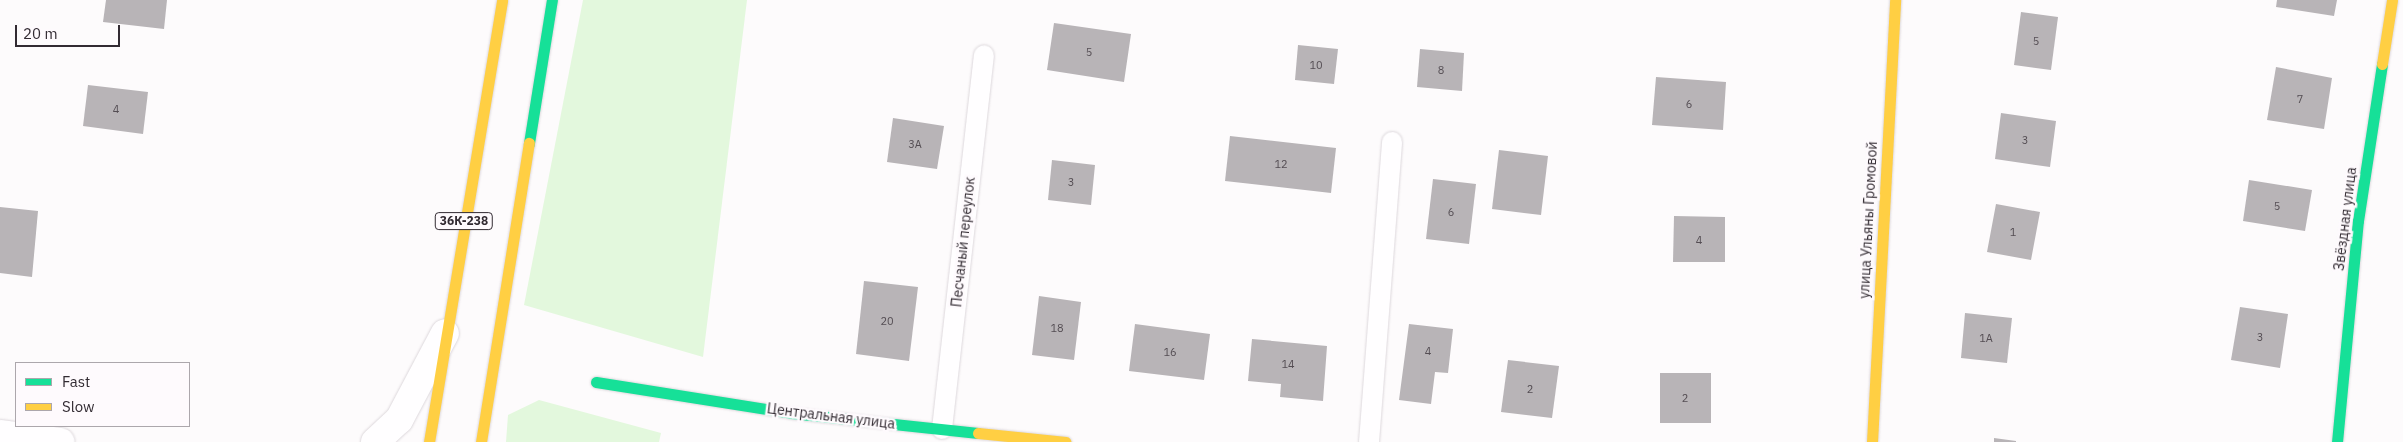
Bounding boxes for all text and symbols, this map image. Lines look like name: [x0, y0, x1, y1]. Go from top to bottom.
scale bar: [18, 15, 122, 47]
text: 20 m: [23, 24, 58, 43]
house number: 5: [2033, 34, 2039, 48]
house number: 5: [1086, 45, 1092, 59]
house number: 10: [1309, 58, 1323, 72]
house number: 8: [1438, 63, 1444, 77]
house number: 7: [2297, 92, 2303, 106]
house number: 6: [1686, 97, 1692, 111]
house number: 4: [113, 102, 119, 116]
house number: 3: [2022, 133, 2028, 147]
house number: 3А: [908, 137, 922, 151]
street label: улица Ульяны Громовой: [1855, 141, 1881, 299]
house number: 12: [1274, 157, 1288, 171]
street label: Звёздная улица: [2330, 166, 2360, 272]
house number: 3: [1068, 175, 1074, 189]
street label: Песчаный переулок: [948, 176, 978, 308]
house number: 5: [2274, 199, 2280, 213]
house number: 6: [1448, 205, 1454, 219]
road number: 36К-238: [434, 212, 494, 230]
house number: 1: [2010, 225, 2016, 239]
house number: 4: [1696, 233, 1702, 247]
house number: 20: [880, 314, 894, 328]
house number: 18: [1050, 321, 1064, 335]
house number: 3: [2257, 330, 2263, 344]
house number: 1А: [1979, 331, 1993, 345]
house number: 4: [1425, 344, 1431, 358]
house number: 16: [1163, 345, 1177, 359]
house number: 14: [1281, 357, 1295, 371]
legend: [15, 362, 190, 427]
text: Fast: [62, 372, 90, 391]
house number: 2: [1527, 382, 1533, 396]
house number: 2: [1682, 391, 1688, 405]
text: Slow: [62, 397, 95, 416]
street label: Центральная улица: [766, 400, 896, 432]

